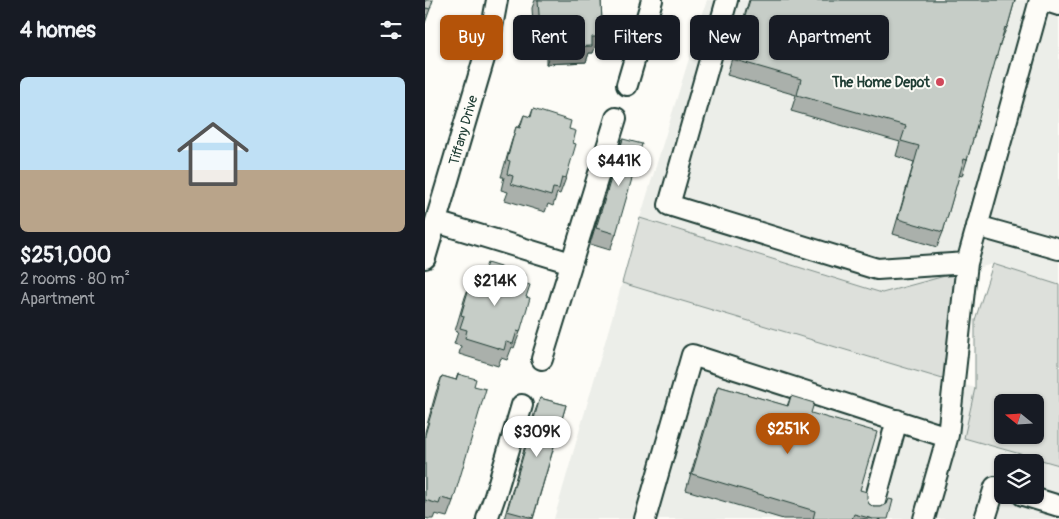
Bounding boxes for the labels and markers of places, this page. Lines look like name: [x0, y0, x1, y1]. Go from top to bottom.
place label: The Home Depot: [831, 74, 930, 91]
marker: The Home Depot: [934, 76, 946, 88]
pin: $441K: [584, 144, 654, 187]
pin: $214K: [460, 264, 530, 307]
pin: $251K: [753, 412, 823, 455]
pin: $309K: [502, 416, 572, 458]

